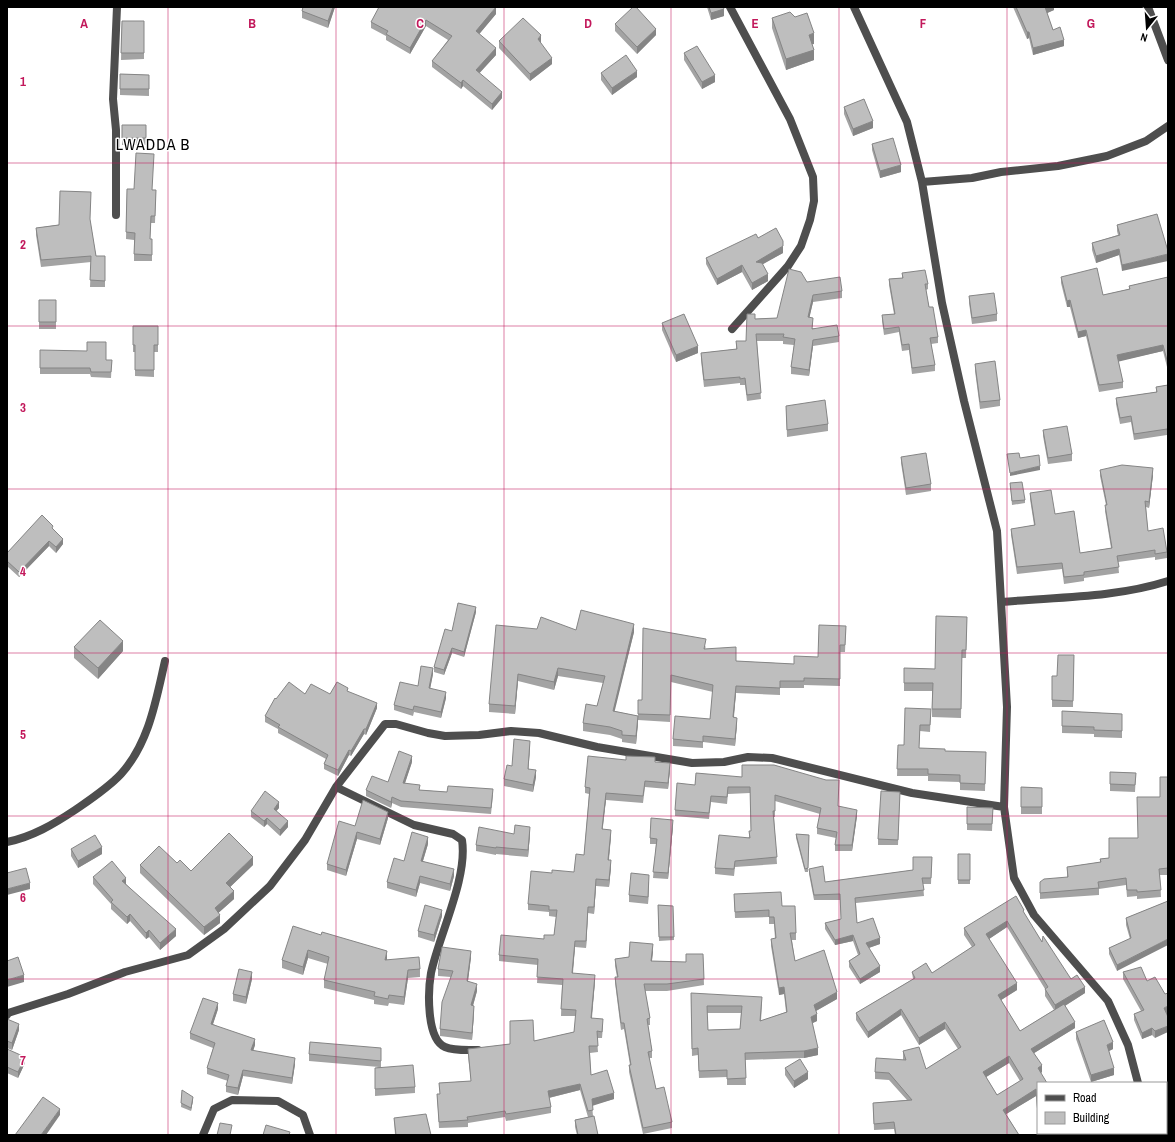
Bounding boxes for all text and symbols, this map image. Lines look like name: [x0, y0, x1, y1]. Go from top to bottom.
north arrow: [1127, 8, 1167, 48]
text: A: [80, 15, 88, 32]
text: B: [248, 15, 256, 32]
text: C: [416, 15, 424, 32]
text: D: [584, 15, 592, 32]
text: E: [751, 15, 759, 32]
text: F: [920, 15, 927, 32]
text: G: [1087, 15, 1095, 32]
text: N: [1139, 30, 1149, 45]
text: 1: [20, 73, 26, 90]
district label: LWADDA B: [116, 133, 190, 155]
text: 2: [20, 236, 26, 253]
text: 3: [20, 399, 26, 416]
text: 4: [20, 563, 26, 580]
text: 5: [20, 726, 26, 743]
text: 6: [20, 889, 26, 906]
text: 7: [20, 1052, 26, 1069]
legend: [1037, 1082, 1167, 1134]
text: Road: [1073, 1090, 1097, 1106]
text: Building: [1073, 1110, 1110, 1126]

